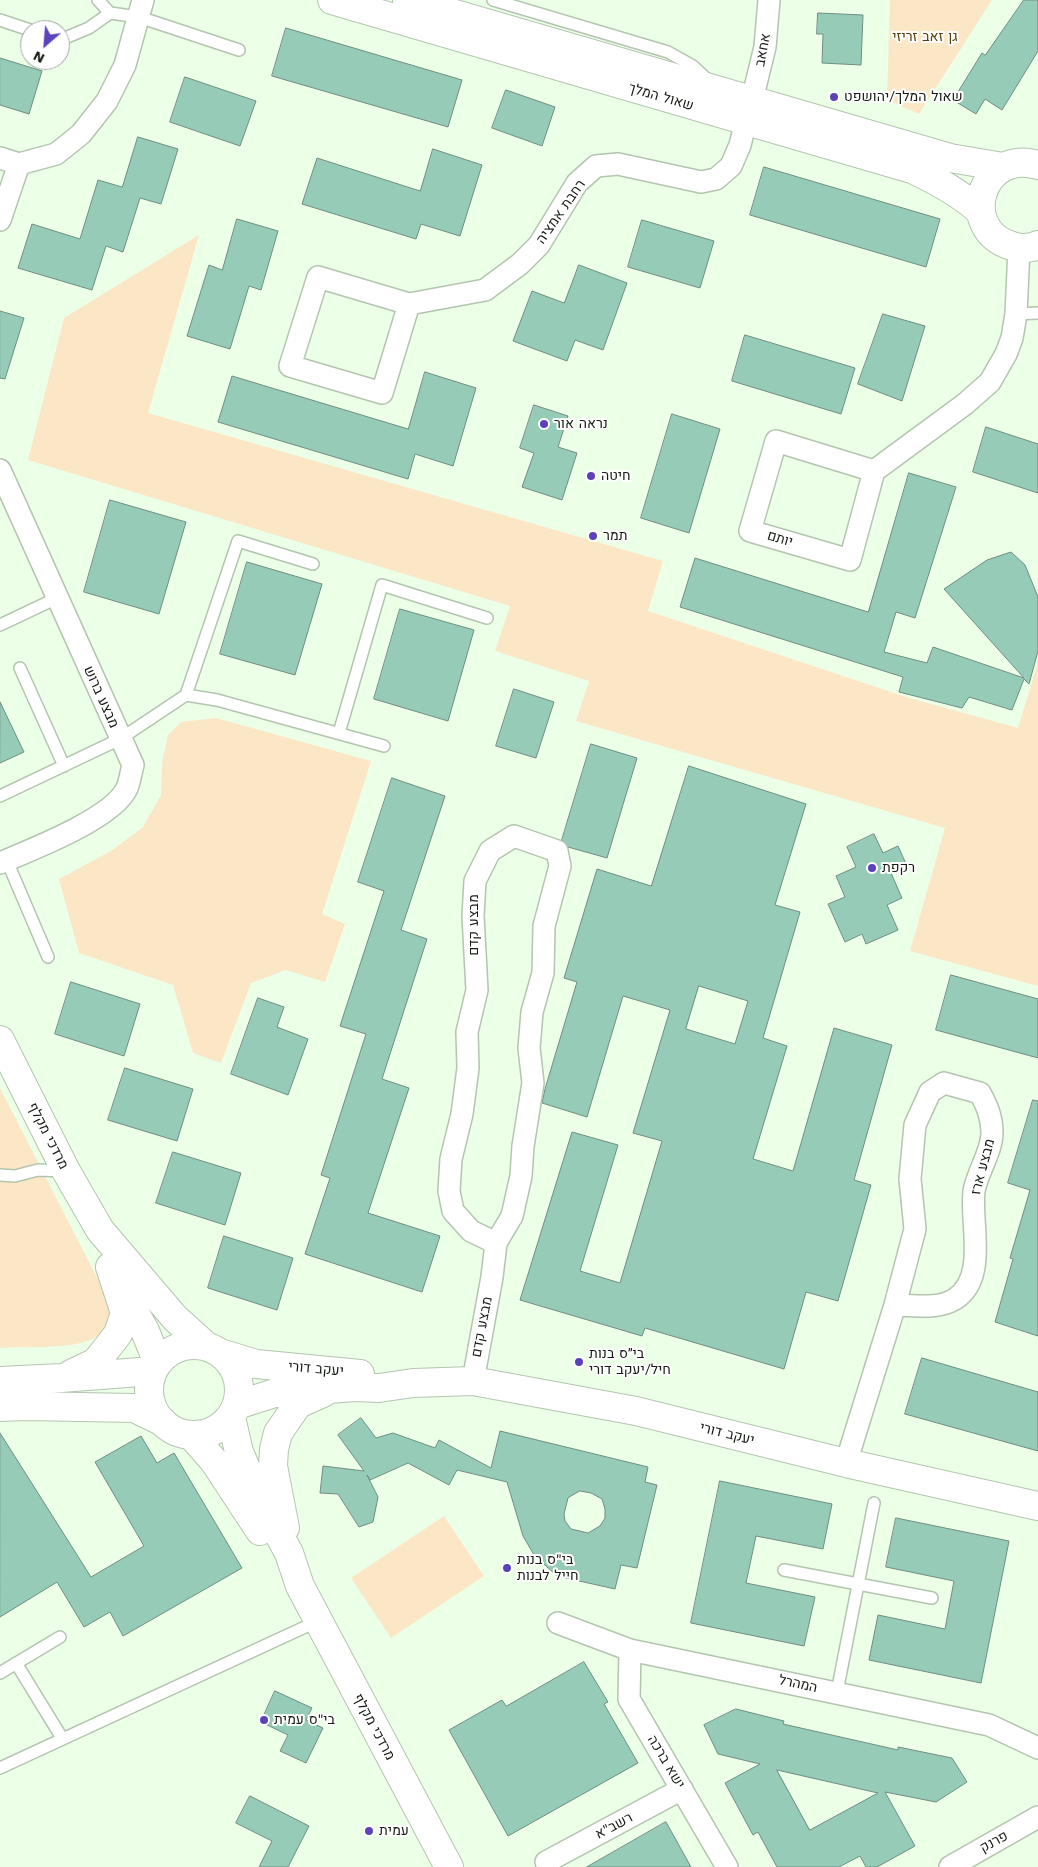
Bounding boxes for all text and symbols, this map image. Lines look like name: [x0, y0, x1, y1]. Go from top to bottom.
north arrow: [20, 20, 70, 70]
park label: גן זאב זריזי: [892, 29, 958, 45]
street label: אחאב: [752, 32, 774, 68]
text: N: [30, 48, 47, 67]
street label: שאול המלך: [626, 80, 696, 114]
place label: שאול המלך/יהושפט: [844, 89, 963, 105]
marker: שאול המלך/יהושפט: [828, 91, 840, 103]
street label: רחבת אמציה: [533, 177, 589, 247]
place label: נראה אור: [554, 416, 608, 432]
marker: נראה אור: [538, 418, 550, 430]
place label: חיטה: [601, 468, 631, 484]
marker: חיטה: [585, 470, 597, 482]
street label: יותם: [765, 527, 795, 551]
place label: תמר: [603, 528, 627, 544]
marker: תמר: [587, 530, 599, 542]
street label: מבצע ברוש: [80, 663, 122, 731]
place label: רקפת: [882, 860, 915, 876]
marker: רקפת: [866, 862, 878, 874]
street label: מבצע קדם: [466, 894, 482, 956]
street label: מרדכי מקלף: [24, 1100, 72, 1172]
street label: מבצע ארז: [967, 1137, 999, 1197]
street label: מבצע קדם: [468, 1295, 496, 1359]
place label: בי״ס בנות חיל/יעקב דורי: [589, 1346, 671, 1378]
marker: בי״ס בנות חיל/יעקב דורי: [573, 1356, 585, 1368]
street label: יעקב דורי: [288, 1358, 344, 1380]
street label: יעקב דורי: [698, 1419, 756, 1449]
place label: בי"ס בנות חייל לבנות: [517, 1552, 578, 1584]
marker: בי"ס בנות חייל לבנות: [501, 1562, 513, 1574]
street label: המהרל: [777, 1672, 819, 1696]
street label: מרדכי מקלף: [350, 1691, 398, 1763]
place label: בי"ס עמית: [274, 1712, 335, 1728]
marker: בי"ס עמית: [258, 1714, 270, 1726]
street label: ישא ברכה: [644, 1732, 688, 1792]
street label: רשב"א: [592, 1809, 636, 1843]
place label: עמית: [379, 1823, 409, 1839]
marker: עמית: [363, 1825, 375, 1837]
street label: פרנק: [977, 1828, 1011, 1856]

